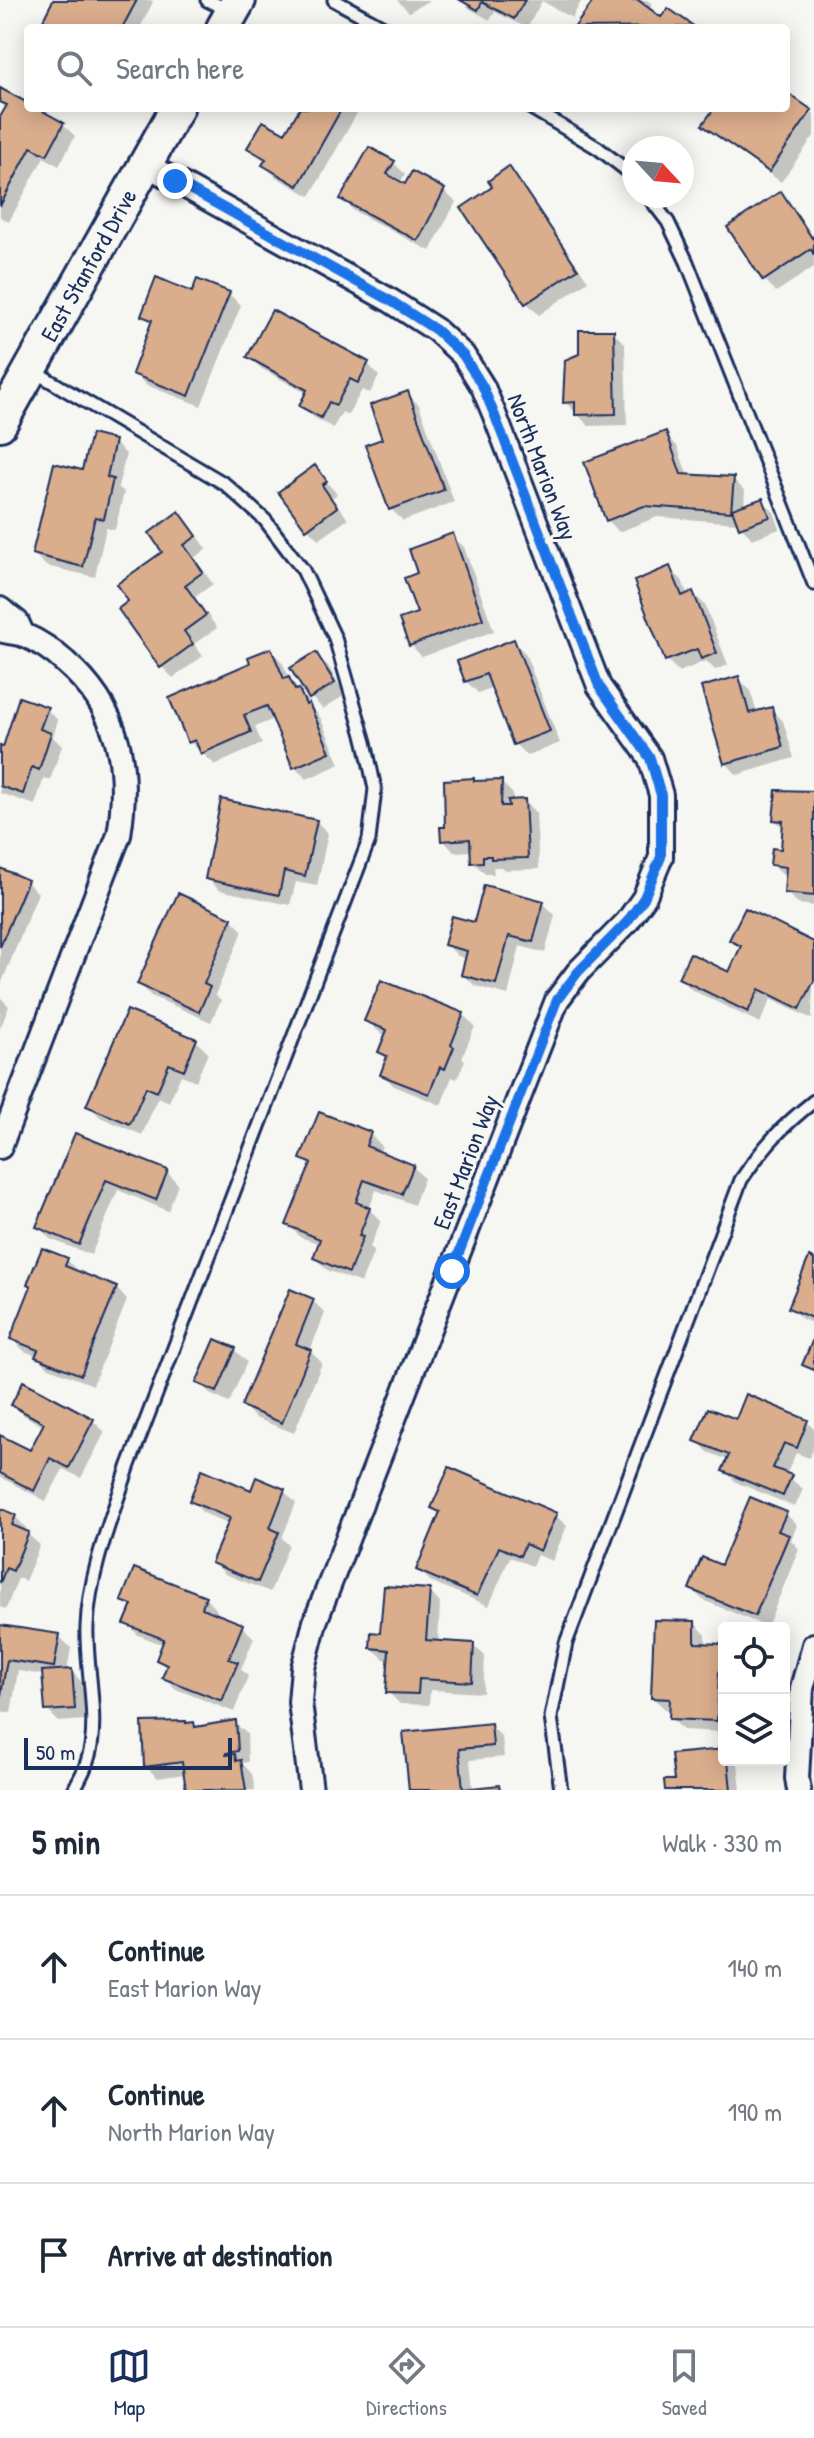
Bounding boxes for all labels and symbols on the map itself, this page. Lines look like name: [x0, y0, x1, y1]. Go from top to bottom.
north arrow: [622, 136, 694, 208]
route end: [157, 163, 193, 199]
street label: East Stanford Drive: [32, 182, 144, 347]
street label: North Marion Way: [500, 389, 586, 544]
street label: East Marion Way: [425, 1090, 505, 1234]
route start: [434, 1253, 470, 1289]
scale bar: [24, 1734, 232, 1770]

